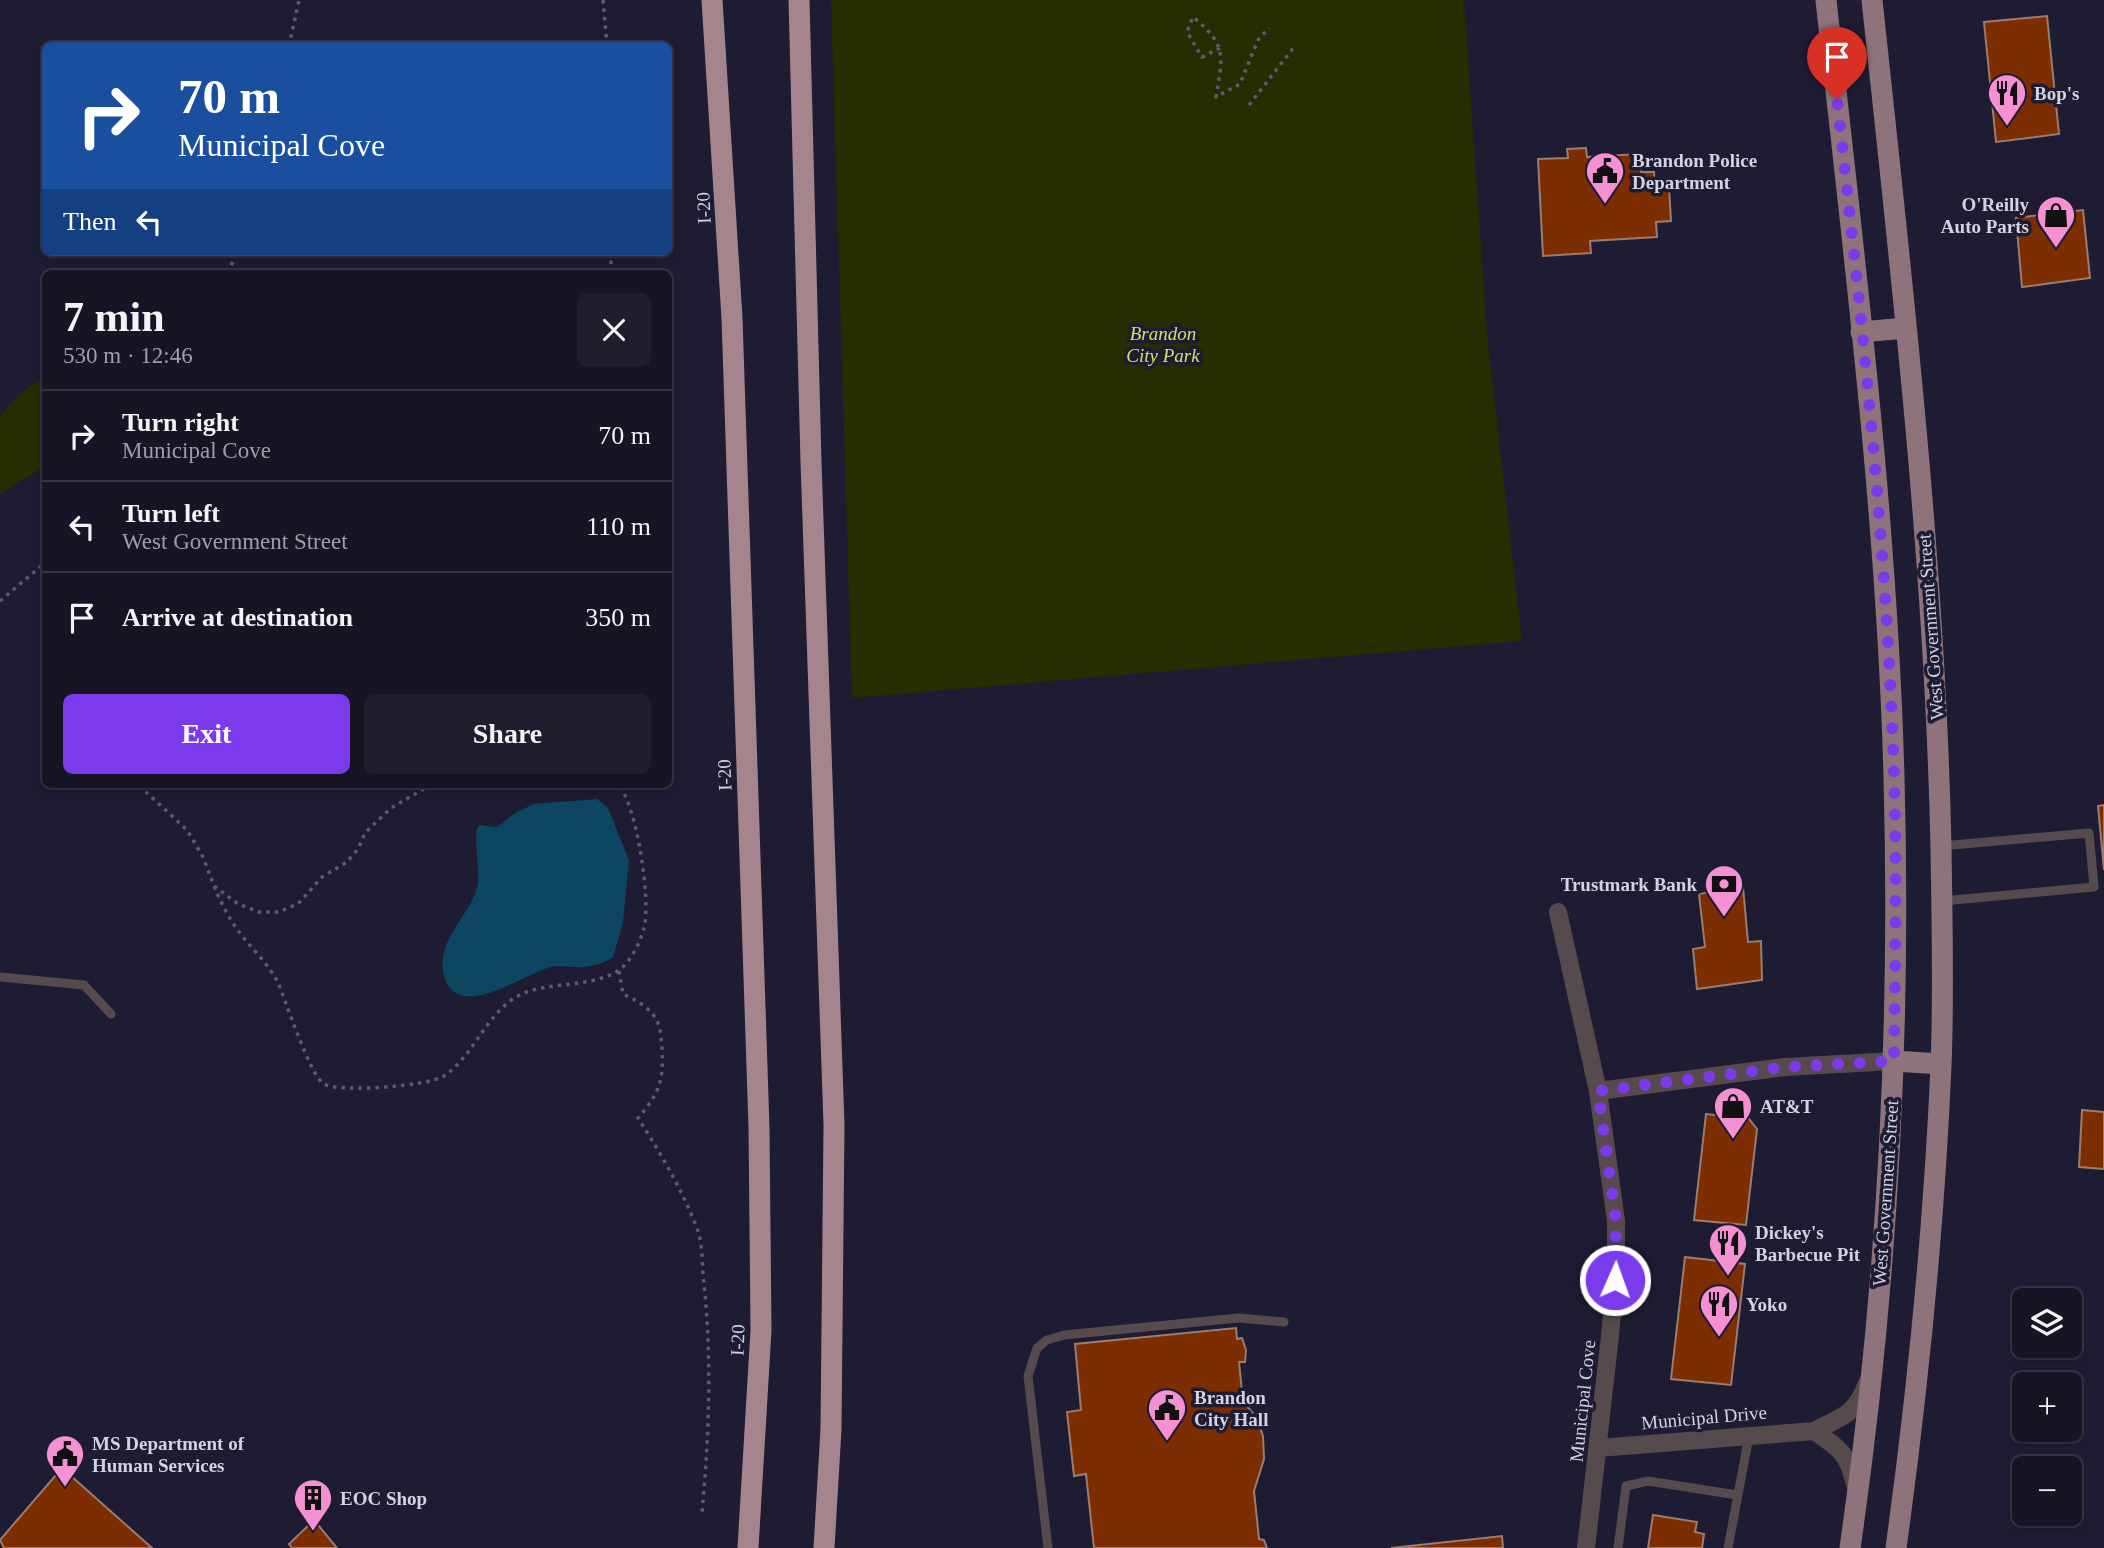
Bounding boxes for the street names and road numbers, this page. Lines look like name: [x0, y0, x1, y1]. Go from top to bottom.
street label: I-20: [692, 192, 715, 224]
street label: West Government Street: [1913, 533, 1947, 721]
street label: I-20: [713, 759, 736, 791]
street label: West Government Street: [1869, 1099, 1903, 1287]
street label: I-20: [726, 1324, 749, 1356]
street label: Municipal Cove: [1566, 1339, 1599, 1463]
street label: Municipal Drive: [1640, 1402, 1768, 1433]

